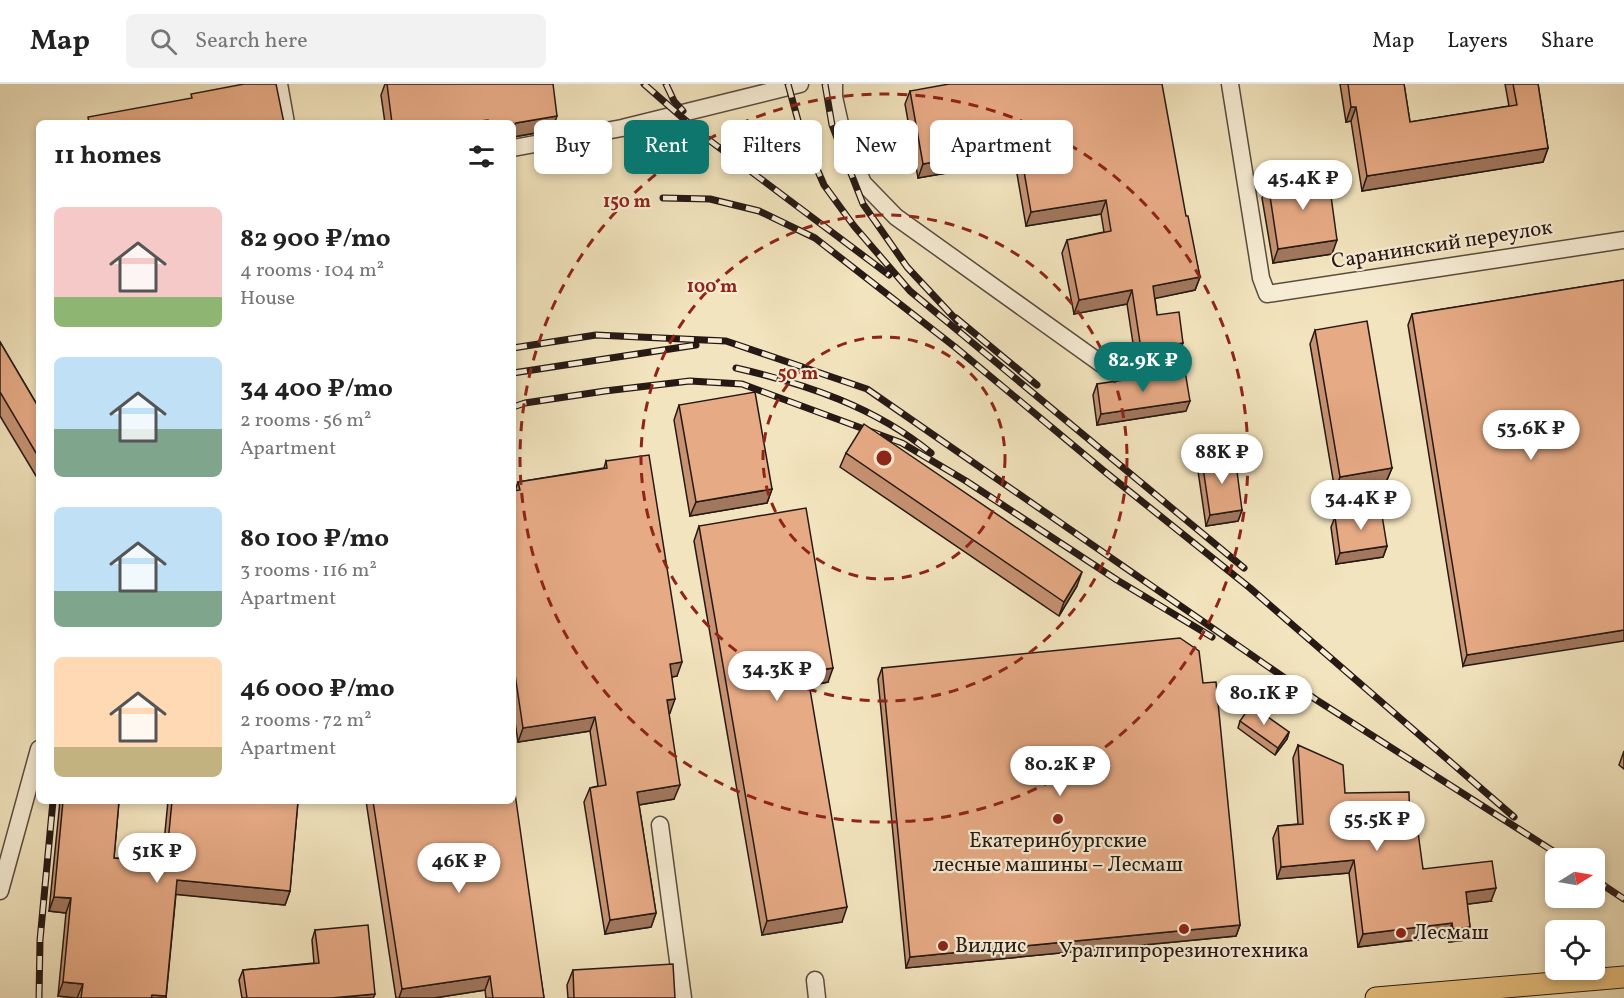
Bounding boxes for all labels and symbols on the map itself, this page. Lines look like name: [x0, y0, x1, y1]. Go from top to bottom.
pin: 45.4K ₽: [1248, 160, 1358, 211]
text: 150 m: [603, 190, 651, 215]
street label: Саранинский переулок: [1329, 213, 1555, 277]
text: 100 m: [687, 275, 737, 300]
pin: 82.9K ₽: [1088, 342, 1198, 393]
text: 50 m: [778, 362, 818, 387]
pin: 53.6K ₽: [1476, 410, 1586, 461]
pin: 88K ₽: [1180, 434, 1264, 485]
centre of rings: [874, 448, 894, 468]
pin: 34.4K ₽: [1306, 480, 1416, 531]
pin: 34.3K ₽: [722, 651, 832, 702]
pin: 80.1K ₽: [1209, 675, 1319, 726]
pin: 80.2K ₽: [1005, 746, 1115, 797]
pin: 55.5K ₽: [1322, 801, 1432, 852]
marker: Екатеринбургские лесные машины – Лесмаш: [1051, 812, 1065, 826]
place label: Екатеринбургские лесные машины – Лесмаш: [933, 827, 1183, 880]
pin: 51K ₽: [115, 833, 199, 884]
pin: 46K ₽: [417, 843, 501, 894]
north arrow: [1545, 848, 1605, 908]
place label: Лесмаш: [1413, 919, 1489, 948]
marker: Уралгипрорезинотехника: [1177, 922, 1191, 936]
marker: Лесмаш: [1394, 926, 1408, 940]
place label: Вилдис: [955, 932, 1026, 961]
place label: Уралгипрорезинотехника: [1059, 937, 1309, 966]
marker: Вилдис: [936, 939, 950, 953]

